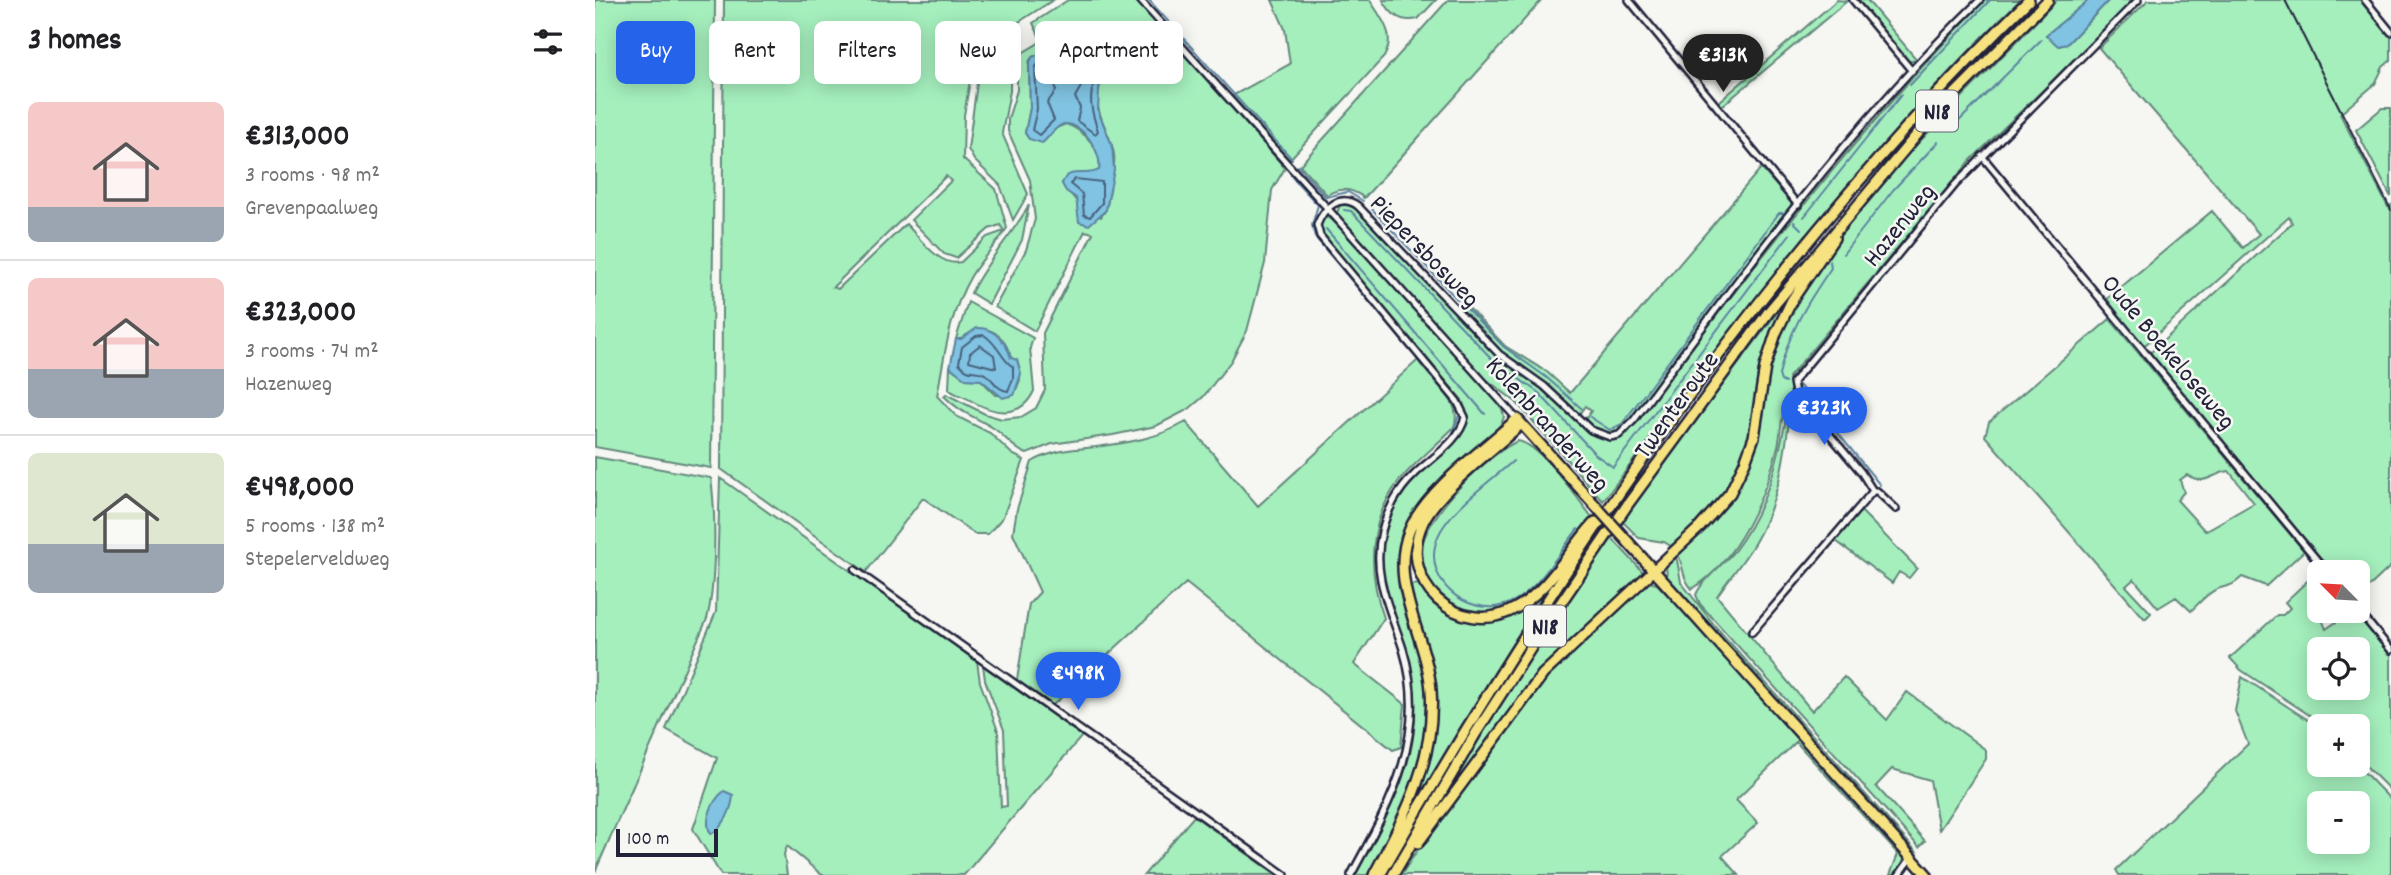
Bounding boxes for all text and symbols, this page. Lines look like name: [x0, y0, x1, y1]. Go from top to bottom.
text: 3 homes: [28, 21, 122, 64]
chip: Buy: [616, 21, 695, 84]
chip: Rent: [709, 21, 800, 84]
chip: Filters: [814, 21, 921, 84]
chip: New: [935, 21, 1021, 84]
chip: Apartment: [1035, 21, 1183, 84]
icon: filters: [529, 23, 567, 61]
pin: €313K: [1674, 34, 1772, 94]
text: €313K: [1699, 40, 1747, 73]
road number: N18: [1916, 90, 1958, 132]
text: €313,000: [245, 117, 350, 160]
icon: home: [84, 130, 168, 214]
text: 3 rooms · 98 m²: [245, 160, 380, 193]
street label: Hazenweg: [1855, 176, 1946, 276]
street label: Piepersbosweg: [1360, 187, 1487, 318]
text: Grevenpaalweg: [245, 193, 378, 226]
street label: Oude Boekeloseweg: [2091, 267, 2243, 439]
text: €323,000: [245, 293, 356, 336]
icon: home: [84, 306, 168, 390]
text: 3 rooms · 74 m²: [245, 336, 379, 369]
street label: Twenteroute: [1626, 345, 1730, 468]
street label: Kolenbranderweg: [1475, 349, 1617, 501]
text: Hazenweg: [245, 369, 332, 402]
pin: €323K: [1775, 388, 1873, 447]
text: €323K: [1797, 393, 1851, 426]
text: €498,000: [245, 468, 355, 511]
icon: home: [84, 481, 168, 565]
text: 5 rooms · 138 m²: [245, 511, 385, 544]
text: Stepelerveldweg: [245, 544, 390, 577]
north arrow: [2307, 560, 2369, 623]
map controls: [2307, 560, 2370, 854]
road number: N18: [1524, 606, 1566, 646]
button: locate: [2307, 637, 2370, 700]
pin: €498K: [1029, 652, 1127, 712]
text: €498K: [1052, 658, 1104, 691]
button: +: [2307, 714, 2370, 777]
button: −: [2307, 791, 2370, 854]
scale bar: [616, 826, 717, 858]
text: 100 m: [627, 827, 669, 854]

